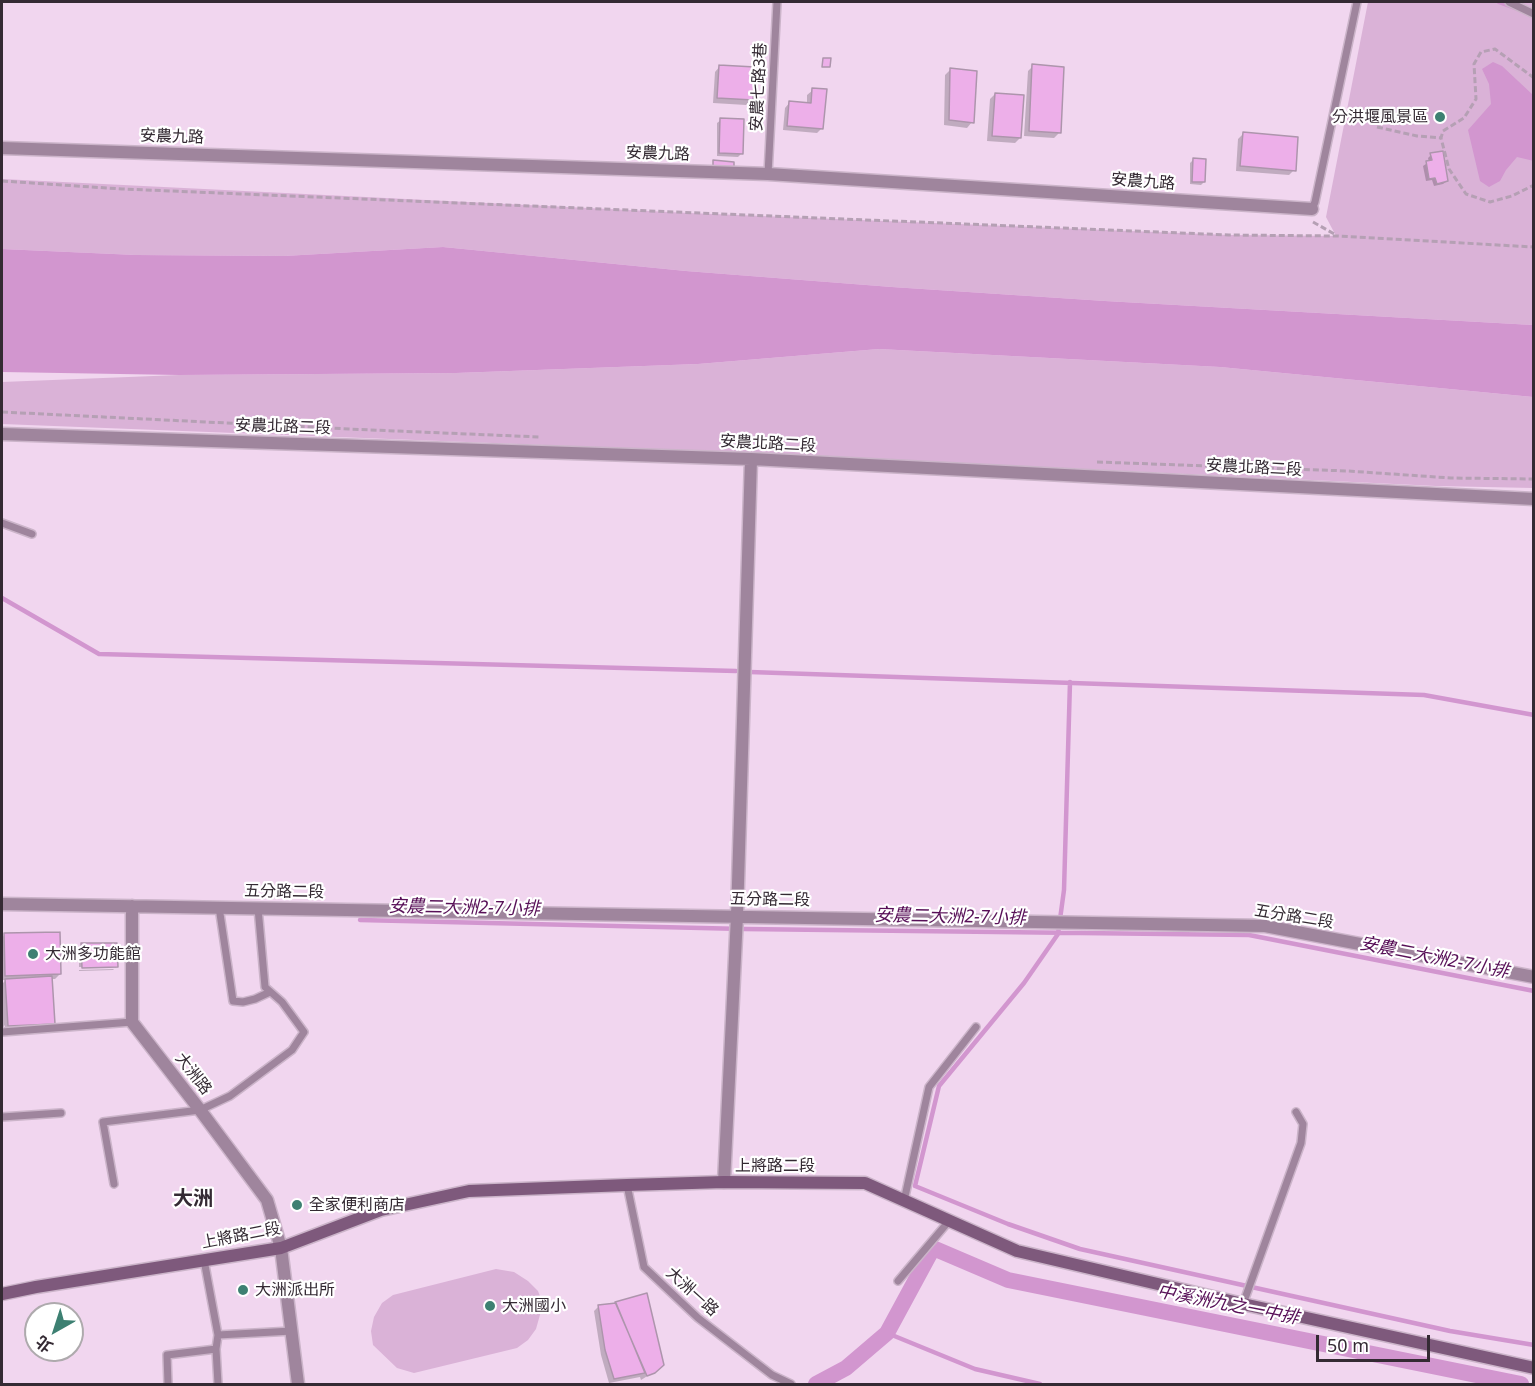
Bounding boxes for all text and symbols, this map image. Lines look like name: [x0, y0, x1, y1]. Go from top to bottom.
street label: 安農七路3巷: [747, 42, 771, 132]
place label: 分洪堰風景區: [1332, 107, 1428, 127]
marker: 分洪堰風景區: [1433, 110, 1447, 124]
street label: 安農九路: [140, 126, 204, 148]
street label: 安農九路: [626, 143, 690, 165]
street label: 安農九路: [1110, 170, 1176, 194]
street label: 安農北路二段: [235, 416, 331, 438]
street label: 安農北路二段: [720, 432, 816, 456]
street label: 安農北路二段: [1206, 456, 1302, 480]
street label: 五分路二段: [244, 882, 324, 902]
street label: 五分路二段: [730, 890, 810, 910]
water label: 安農二大洲2-7小排: [388, 896, 540, 920]
street label: 五分路二段: [1253, 901, 1335, 933]
water label: 安農二大洲2-7小排: [874, 905, 1026, 929]
water label: 安農二大洲2-7小排: [1358, 933, 1510, 983]
place label: 大洲多功能館: [45, 944, 141, 964]
marker: 大洲多功能館: [26, 947, 40, 961]
street label: 大洲路: [171, 1049, 215, 1099]
street label: 上將路二段: [735, 1156, 815, 1176]
district label: 大洲: [173, 1187, 213, 1211]
place label: 全家便利商店: [309, 1195, 405, 1215]
marker: 全家便利商店: [290, 1198, 304, 1212]
street label: 上將路二段: [200, 1219, 282, 1253]
street label: 大洲一路: [662, 1263, 722, 1321]
place label: 大洲派出所: [255, 1280, 335, 1300]
water label: 中溪洲九之一中排: [1155, 1281, 1301, 1329]
marker: 大洲派出所: [236, 1283, 250, 1297]
place label: 大洲國小: [502, 1296, 566, 1316]
marker: 大洲國小: [483, 1299, 497, 1313]
north arrow: [24, 1302, 84, 1362]
scale bar: [1319, 1323, 1433, 1361]
text: 北: [31, 1331, 57, 1358]
text: 50 m: [1327, 1333, 1369, 1357]

